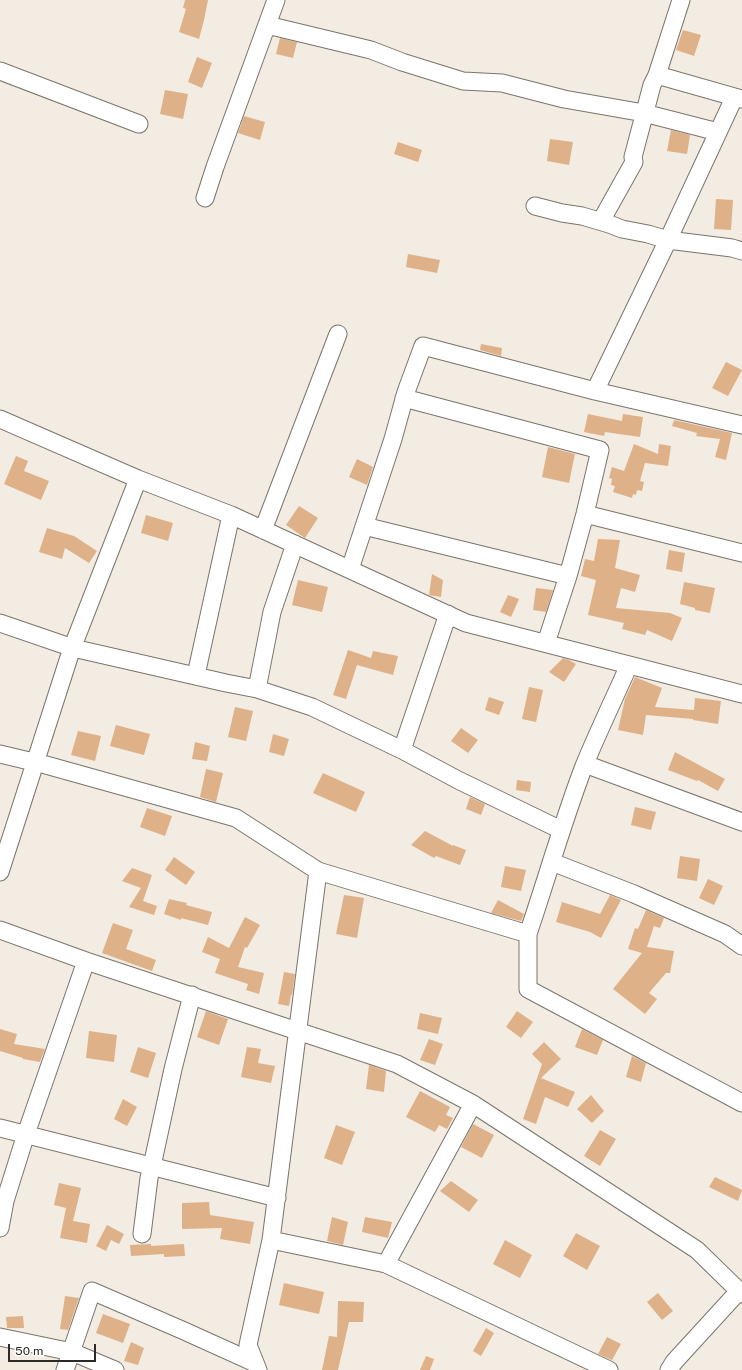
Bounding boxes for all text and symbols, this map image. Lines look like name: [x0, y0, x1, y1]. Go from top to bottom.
scale bar: [10, 1336, 98, 1362]
text: 50 m: [15, 1344, 43, 1358]

